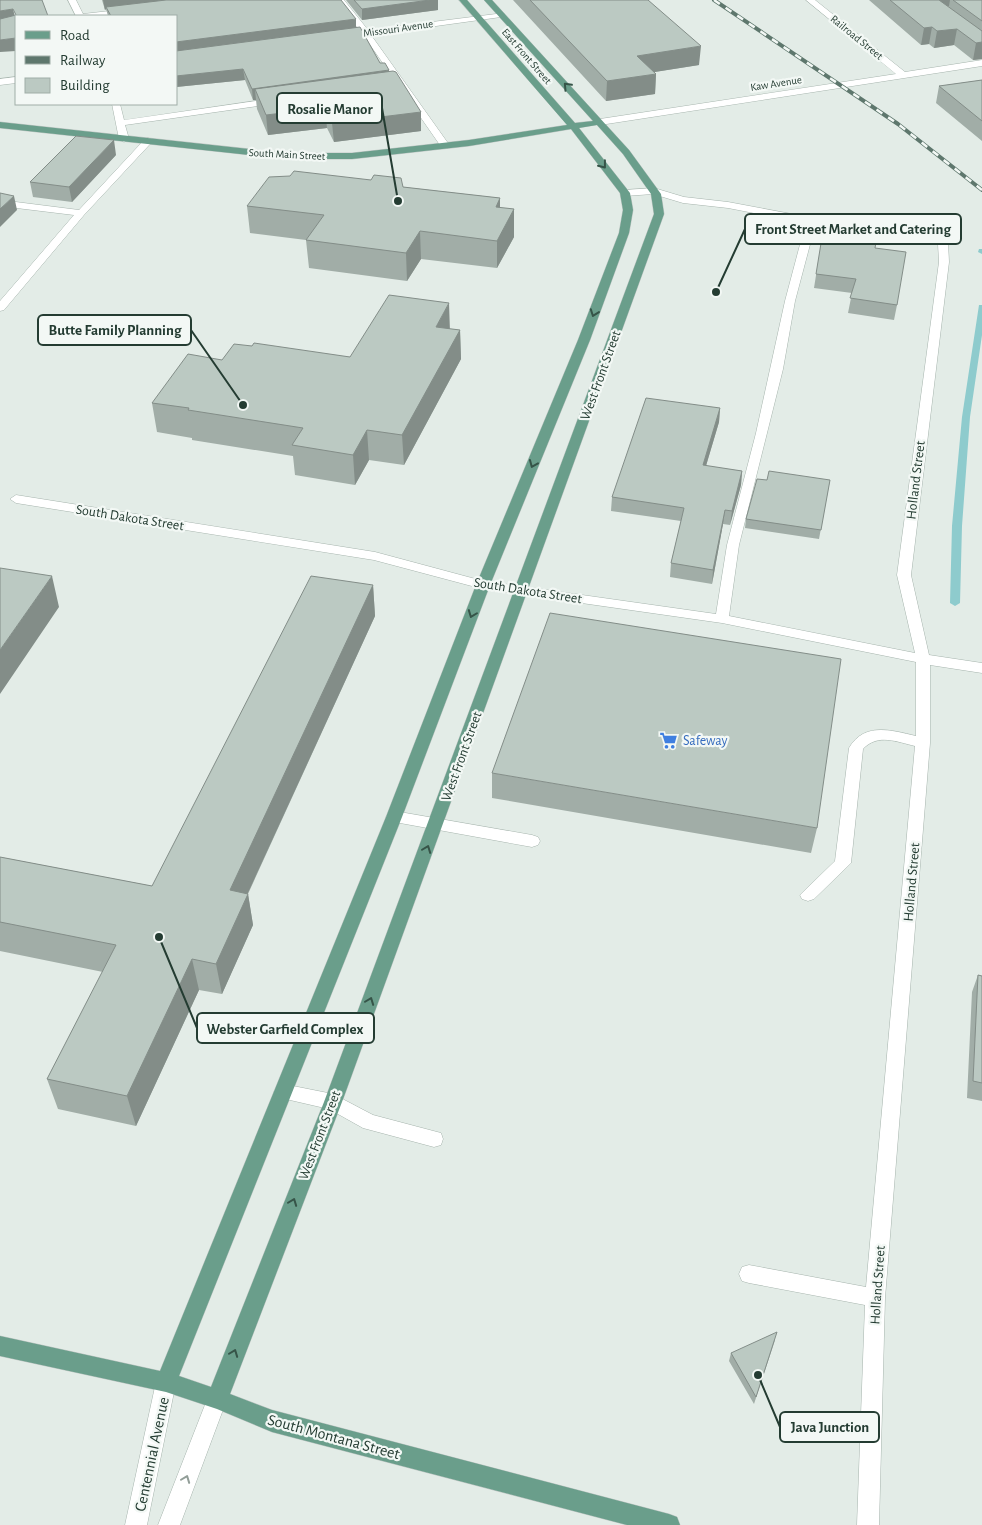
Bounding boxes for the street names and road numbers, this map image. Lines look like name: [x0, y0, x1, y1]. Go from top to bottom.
street label: Railroad Street: [828, 13, 885, 62]
street label: Missouri Avenue: [362, 18, 434, 39]
street label: East Front Street: [500, 26, 554, 87]
street label: Kaw Avenue: [749, 74, 803, 93]
street label: South Main Street: [248, 147, 326, 162]
street label: West Front Street: [578, 328, 624, 422]
street label: Holland Street: [904, 439, 928, 520]
street label: South Dakota Street: [75, 503, 185, 534]
street label: South Dakota Street: [473, 576, 583, 607]
street label: West Front Street: [439, 709, 485, 803]
street label: Holland Street: [902, 842, 922, 922]
street label: West Front Street: [297, 1088, 344, 1182]
street label: Holland Street: [868, 1245, 888, 1325]
street label: Centennial Avenue: [132, 1395, 172, 1513]
street label: South Montana Street: [266, 1412, 401, 1462]

